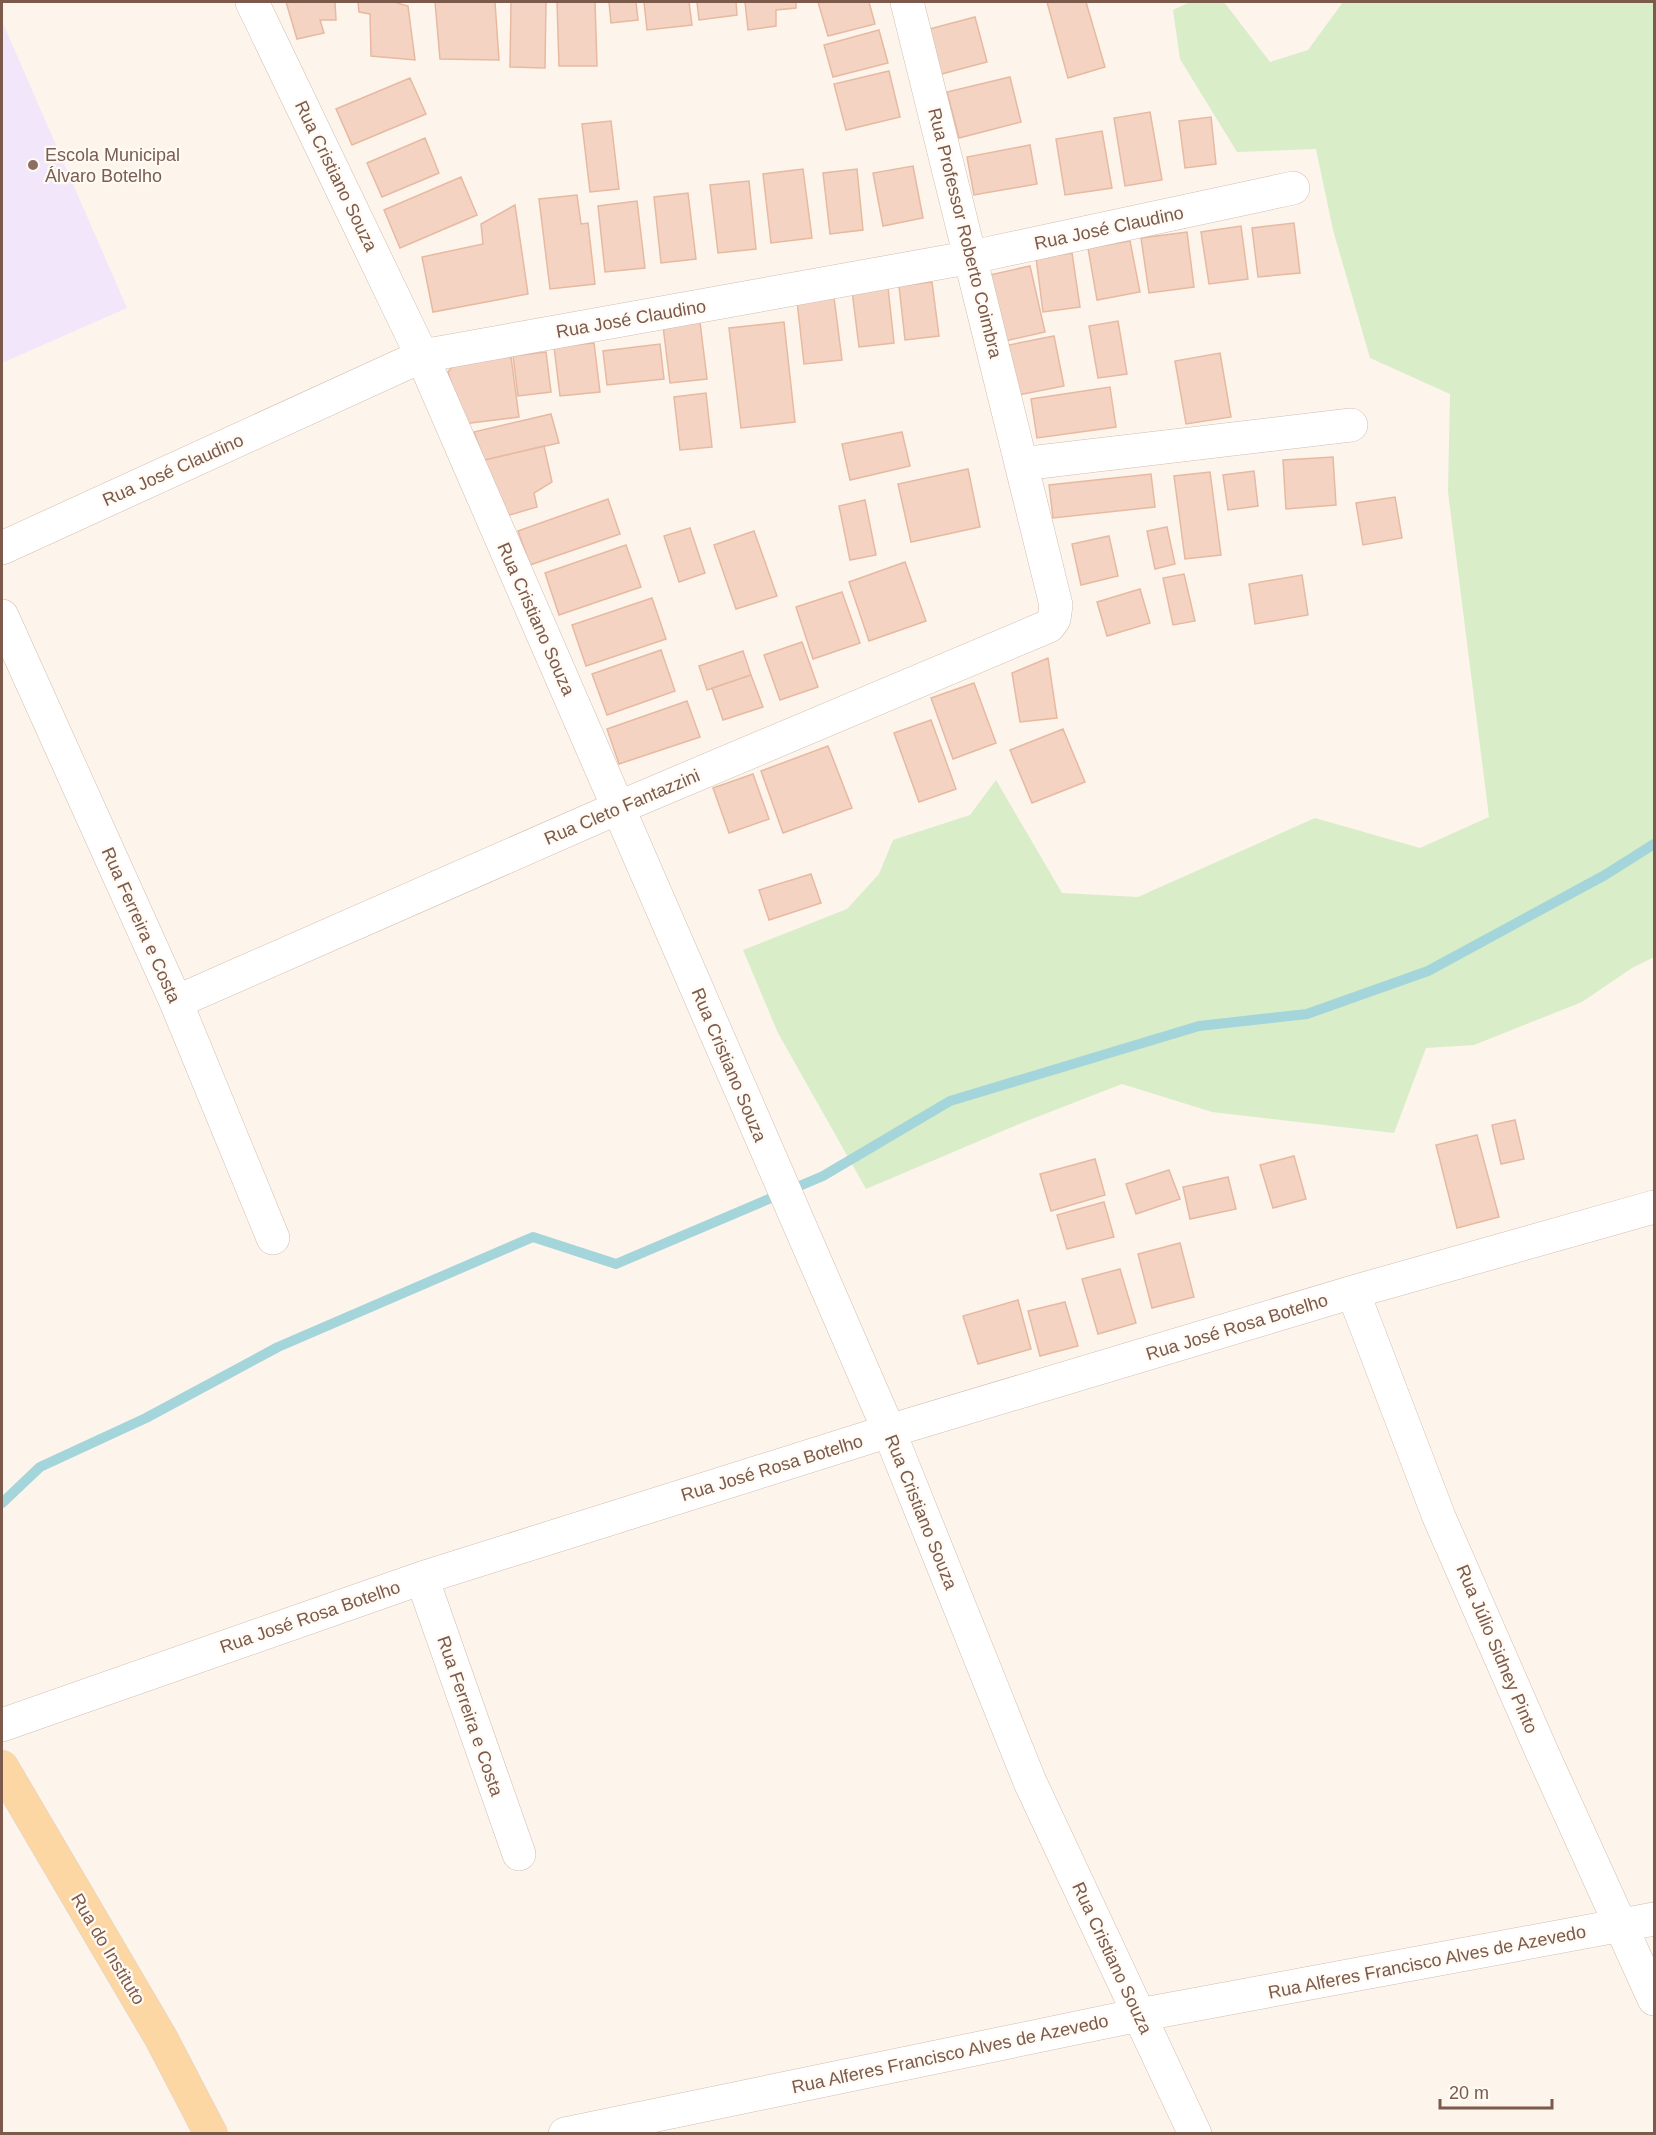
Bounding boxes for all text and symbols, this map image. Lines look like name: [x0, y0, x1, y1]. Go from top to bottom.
street label: Rua Cristiano Souza: [291, 97, 382, 255]
street label: Rua Professor Roberto Coimbra: [924, 106, 1006, 361]
place label: Escola Municipal Álvaro Botelho: [45, 145, 180, 186]
marker: Escola Municipal Álvaro Botelho: [26, 158, 40, 172]
street label: Rua José Claudino: [1033, 202, 1185, 254]
street label: Rua José Claudino: [554, 296, 708, 342]
street label: Rua José Claudino: [99, 430, 247, 510]
street label: Rua Cristiano Souza: [493, 540, 579, 699]
street label: Rua Cleto Fantazzini: [541, 765, 703, 849]
street label: Rua Ferreira e Costa: [98, 844, 185, 1007]
street label: Rua Cristiano Souza: [688, 985, 771, 1146]
street label: Rua José Rosa Botelho: [1144, 1290, 1330, 1364]
street label: Rua José Rosa Botelho: [679, 1431, 865, 1505]
street label: Rua Cristiano Souza: [881, 1432, 962, 1593]
street label: Rua Júlio Sidney Pinto: [1452, 1562, 1542, 1736]
street label: Rua José Rosa Botelho: [217, 1577, 403, 1657]
street label: Rua Ferreira e Costa: [433, 1633, 507, 1800]
street label: Rua Cristiano Souza: [1068, 1879, 1156, 2038]
street label: Rua do Instituto: [67, 1890, 149, 2008]
street label: Rua Alferes Francisco Alves de Azevedo: [1266, 1921, 1588, 2003]
street label: Rua Alferes Francisco Alves de Azevedo: [790, 2011, 1110, 2097]
scale bar: [1440, 2072, 1552, 2110]
text: 20 m: [1449, 2083, 1489, 2103]

